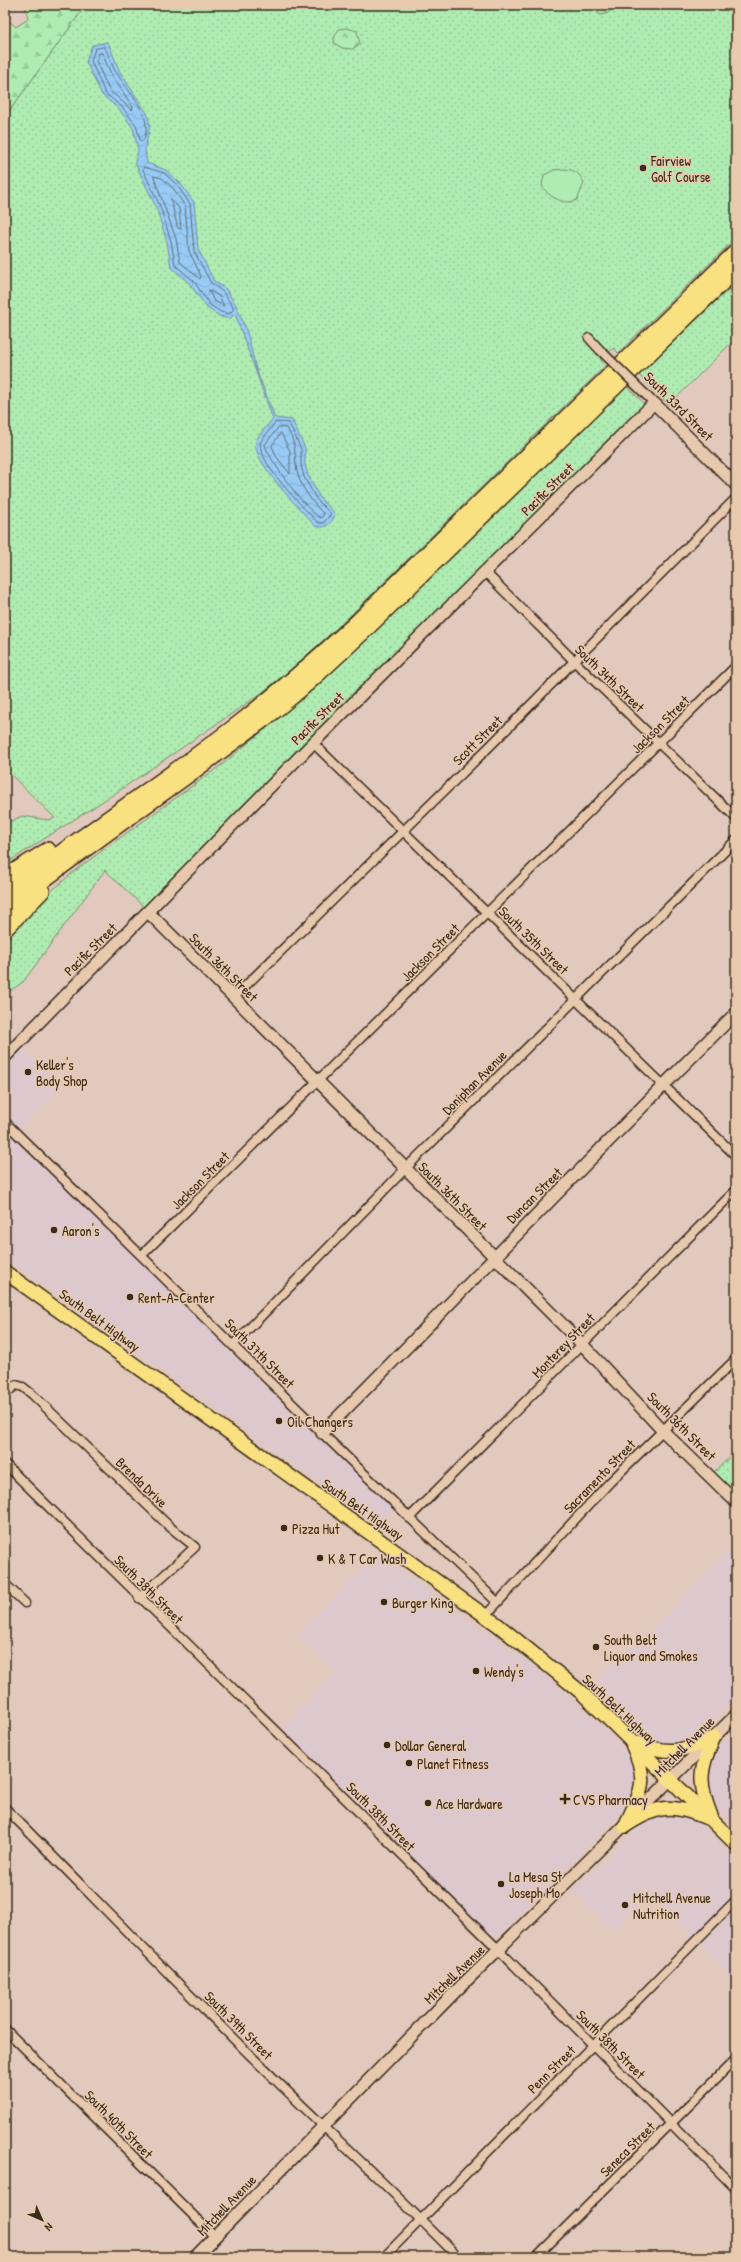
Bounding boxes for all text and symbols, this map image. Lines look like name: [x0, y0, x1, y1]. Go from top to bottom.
place label: Fairview Golf Course: [650, 151, 711, 186]
marker: Fairview Golf Course: [638, 163, 648, 173]
street label: South 33rd Street: [640, 367, 718, 445]
street label: Pacific Street: [516, 458, 578, 520]
street label: South 34th Street: [571, 640, 649, 716]
street label: Pacific Street: [286, 687, 348, 749]
street label: Jackson Street: [627, 691, 693, 757]
street label: Scott Street: [448, 711, 506, 769]
street label: South 35th Street: [495, 902, 573, 978]
street label: Pacific Street: [59, 918, 121, 980]
street label: Jackson Street: [397, 919, 463, 985]
street label: South 36th Street: [185, 928, 263, 1006]
street label: Doniphan Avenue: [438, 1045, 511, 1119]
place label: Keller's Body Shop: [36, 1055, 87, 1091]
marker: Keller's Body Shop: [23, 1067, 33, 1077]
street label: Jackson Street: [167, 1147, 233, 1213]
street label: South 36th Street: [414, 1157, 492, 1235]
street label: Duncan Street: [502, 1163, 566, 1227]
place label: Aaron's: [62, 1221, 99, 1240]
marker: Aaron's: [49, 1225, 59, 1235]
street label: South Belt Highway: [55, 1284, 144, 1357]
place label: Rent-A-Center: [138, 1288, 215, 1307]
marker: Rent-A-Center: [125, 1292, 135, 1302]
street label: Monterey Street: [527, 1308, 600, 1382]
street label: South 37th Street: [221, 1314, 299, 1392]
street label: South 36th Street: [643, 1387, 721, 1465]
place label: Oil Changers: [287, 1412, 353, 1432]
marker: Oil Changers: [274, 1416, 284, 1426]
street label: Sacramento Street: [559, 1435, 639, 1517]
street label: Brenda Drive: [112, 1453, 172, 1512]
street label: South Belt Highway: [318, 1474, 408, 1545]
place label: Pizza Hut: [292, 1519, 340, 1538]
marker: Pizza Hut: [279, 1523, 289, 1533]
place label: K & T Car Wash: [328, 1549, 406, 1568]
street label: South 38th Street: [110, 1550, 188, 1628]
marker: K & T Car Wash: [315, 1553, 325, 1563]
place label: Burger King: [392, 1593, 454, 1613]
marker: Burger King: [379, 1597, 389, 1607]
place label: South Belt Liquor and Smokes: [604, 1630, 698, 1666]
marker: South Belt Liquor and Smokes: [591, 1642, 601, 1652]
place label: Wendy's: [484, 1662, 524, 1682]
marker: Wendy's: [471, 1666, 481, 1676]
street label: South Belt Highway: [578, 1669, 662, 1749]
street label: Mitchell Avenue: [650, 1711, 719, 1780]
place label: Dollar General: [395, 1736, 466, 1755]
marker: Dollar General: [382, 1740, 392, 1750]
place label: Planet Fitness: [417, 1754, 489, 1773]
marker: Planet Fitness: [404, 1758, 414, 1768]
street label: South 38th Street: [342, 1777, 420, 1855]
place label: CVS Pharmacy: [573, 1790, 648, 1810]
place label: Ace Hardware: [436, 1794, 503, 1813]
marker: CVS Pharmacy: [560, 1794, 570, 1804]
marker: Ace Hardware: [423, 1798, 433, 1808]
place label: La Mesa St Joseph Mo: [509, 1867, 562, 1903]
marker: La Mesa St Joseph Mo: [496, 1879, 506, 1889]
place label: Mitchell Avenue Nutrition: [633, 1888, 711, 1923]
marker: Mitchell Avenue Nutrition: [620, 1900, 630, 1910]
street label: Mitchell Avenue: [419, 1940, 489, 2008]
street label: South 39th Street: [201, 1987, 277, 2063]
street label: South 38th Street: [572, 2005, 650, 2083]
street label: Penn Street: [523, 2041, 579, 2097]
street label: South 40th Street: [81, 2086, 158, 2163]
street label: Seneca Street: [595, 2117, 659, 2181]
street label: Mitchell Avenue: [192, 2170, 260, 2240]
north arrow: [22, 2200, 62, 2240]
text: N: [42, 2220, 56, 2234]

